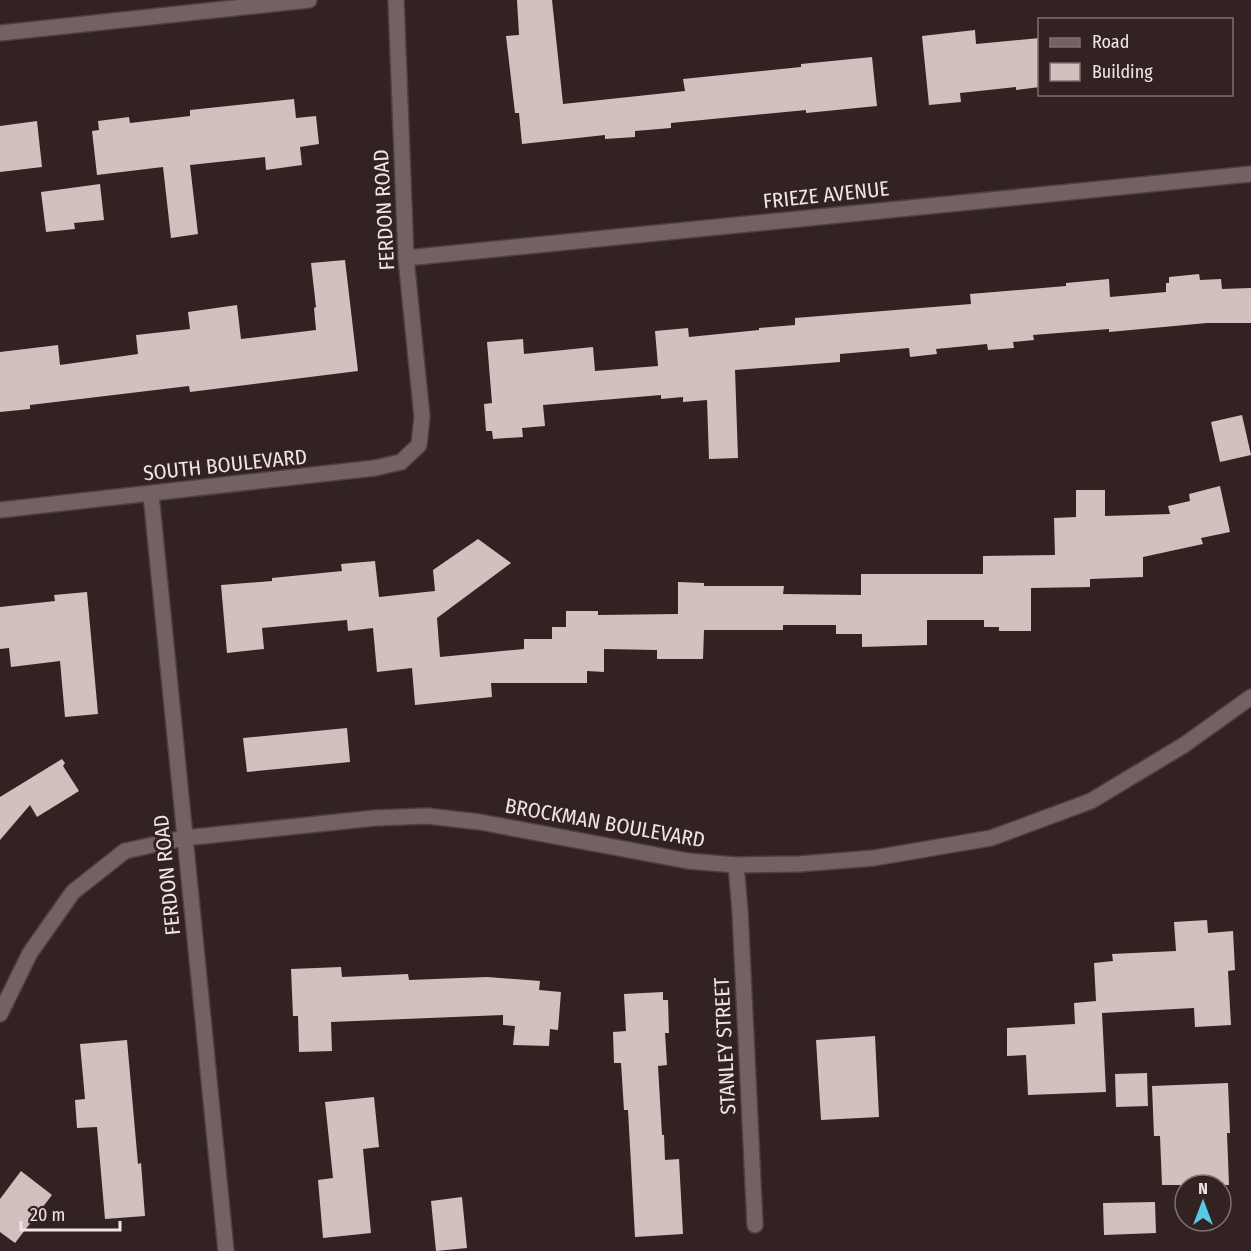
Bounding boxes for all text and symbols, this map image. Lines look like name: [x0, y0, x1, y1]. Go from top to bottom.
legend: [1038, 18, 1233, 96]
text: Road: [1092, 31, 1129, 53]
text: Building: [1092, 61, 1153, 83]
street label: FERDON ROAD: [368, 149, 400, 271]
street label: FRIEZE AVENUE: [762, 175, 891, 215]
street label: SOUTH BOULEVARD: [142, 443, 308, 487]
street label: BROCKMAN BOULEVARD: [503, 793, 707, 853]
street label: FERDON ROAD: [148, 813, 186, 937]
street label: STANLEY STREET: [708, 976, 742, 1115]
north arrow: [1173, 1173, 1233, 1233]
text: N: [1198, 1179, 1208, 1198]
scale bar: [21, 1194, 120, 1232]
text: 20 m: [30, 1204, 65, 1226]

